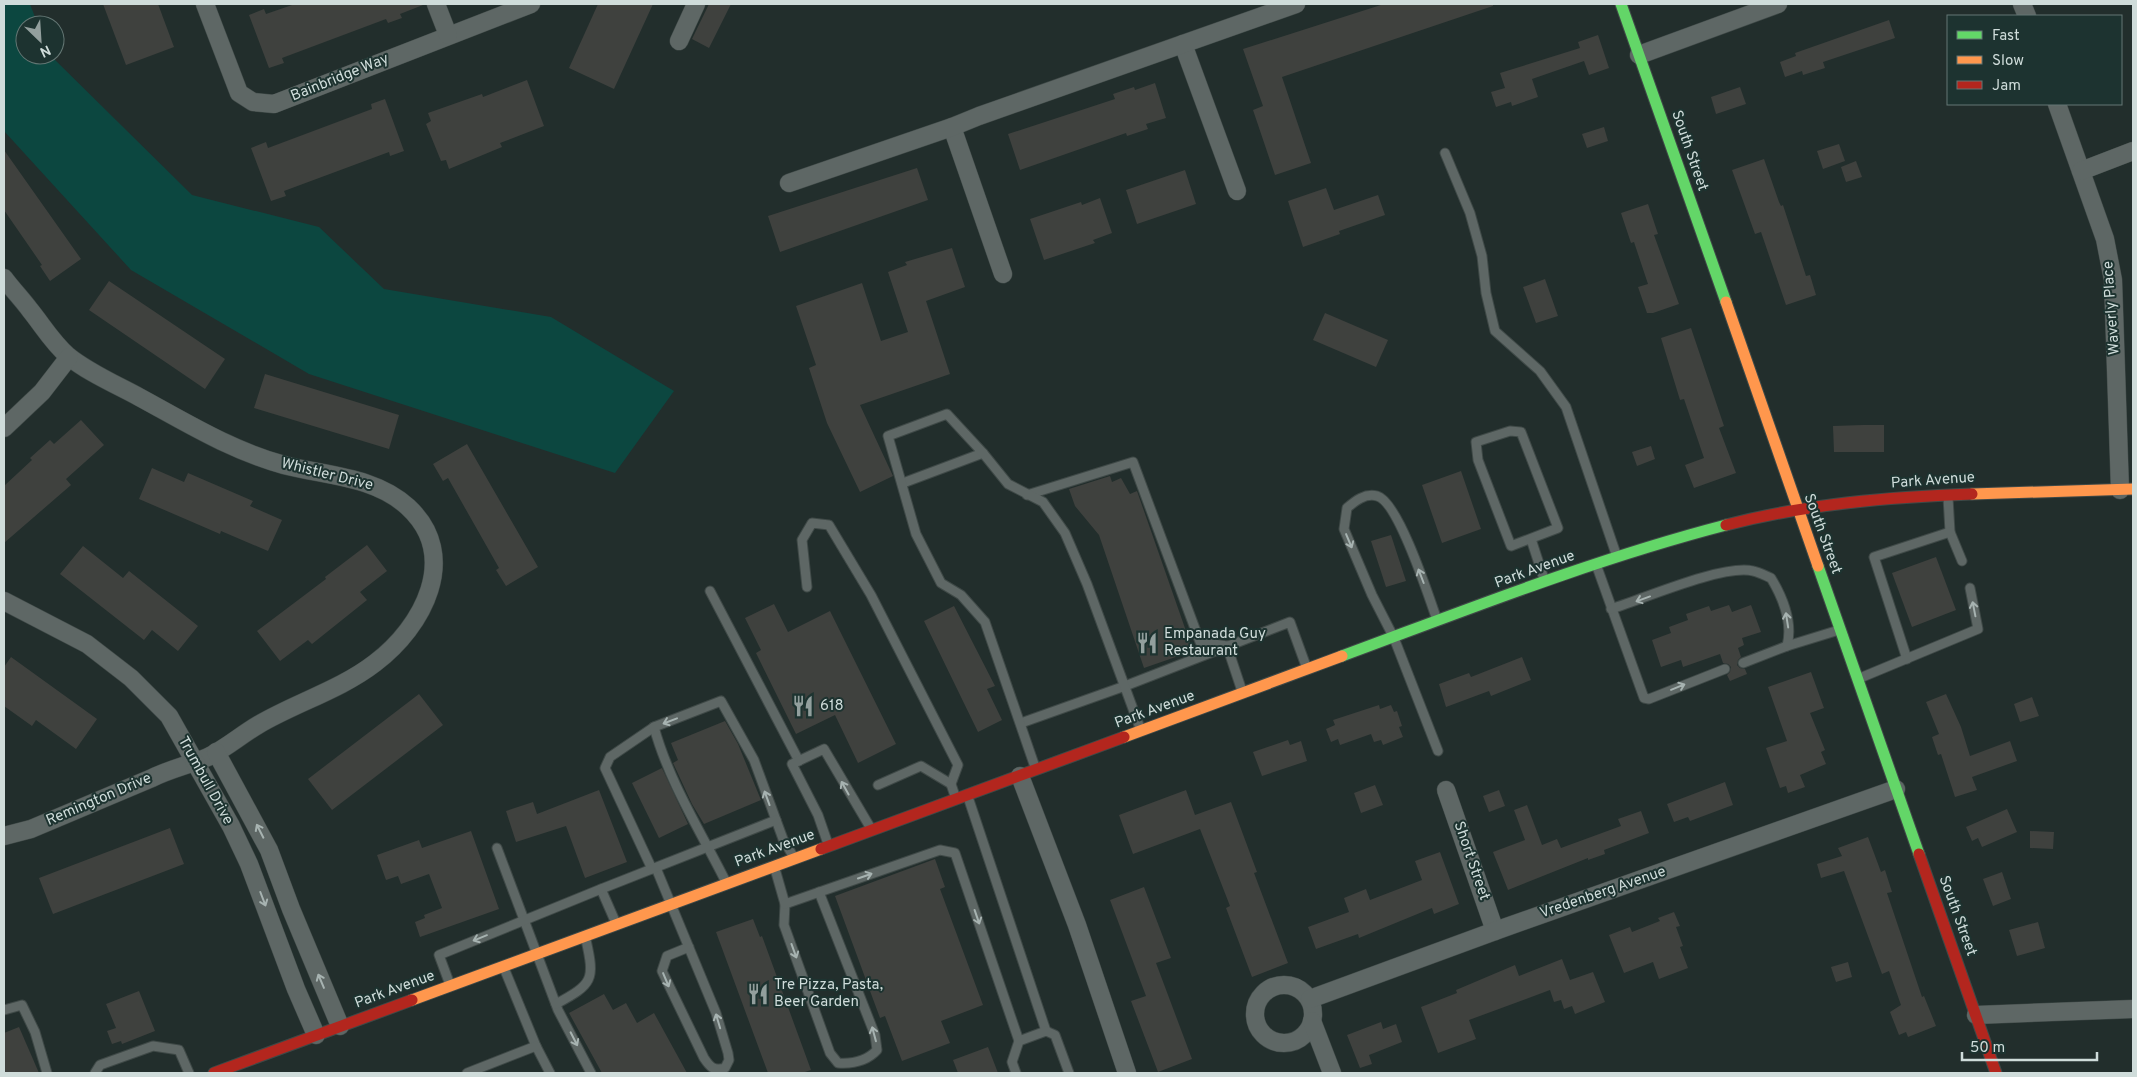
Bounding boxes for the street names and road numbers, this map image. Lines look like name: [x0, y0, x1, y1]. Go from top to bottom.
street label: Bainbridge Way: [288, 50, 392, 106]
street label: South Street: [1666, 108, 1712, 194]
street label: Waverly Place: [2099, 260, 2125, 356]
street label: Whistler Drive: [279, 454, 375, 496]
street label: Park Avenue: [1890, 469, 1976, 493]
street label: South Street: [1799, 491, 1845, 577]
street label: Park Avenue: [1492, 547, 1578, 593]
street label: Park Avenue: [1112, 687, 1198, 733]
street label: Trumbull Drive: [173, 733, 237, 829]
street label: Remington Drive: [43, 769, 155, 831]
street label: Short Street: [1449, 819, 1493, 903]
street label: Park Avenue: [732, 826, 818, 872]
street label: Vredenberg Avenue: [1538, 863, 1668, 923]
street label: South Street: [1934, 873, 1980, 959]
street label: Park Avenue: [352, 967, 438, 1013]

